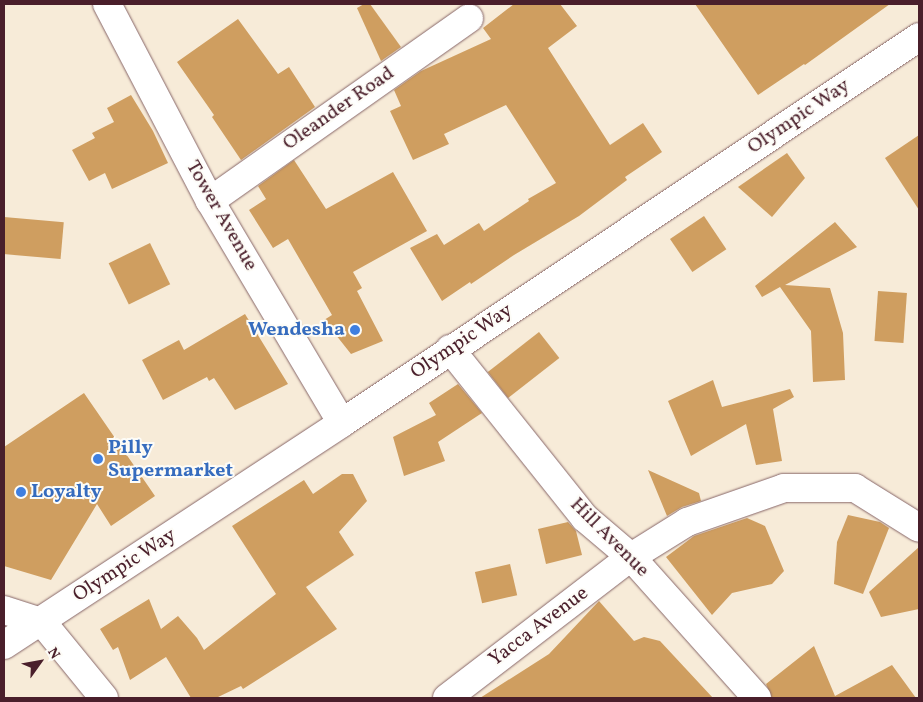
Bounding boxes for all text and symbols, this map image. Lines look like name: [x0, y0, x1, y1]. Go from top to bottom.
street label: Oleander Road: [279, 62, 399, 156]
street label: Olympic Way: [743, 74, 855, 160]
street label: Tower Avenue: [180, 157, 262, 275]
street label: Olympic Way: [406, 299, 518, 385]
place label: Wendesha: [248, 318, 345, 342]
marker: Wendesha: [349, 324, 361, 336]
place label: Pilly Supermarket: [108, 436, 233, 483]
marker: Pilly Supermarket: [92, 453, 104, 465]
place label: Loyalty: [31, 480, 102, 504]
marker: Loyalty: [15, 486, 27, 498]
street label: Hill Avenue: [564, 493, 654, 583]
street label: Olympic Way: [69, 524, 181, 608]
street label: Yacca Avenue: [484, 582, 594, 672]
north arrow: [15, 637, 65, 687]
text: N: [42, 644, 64, 663]

